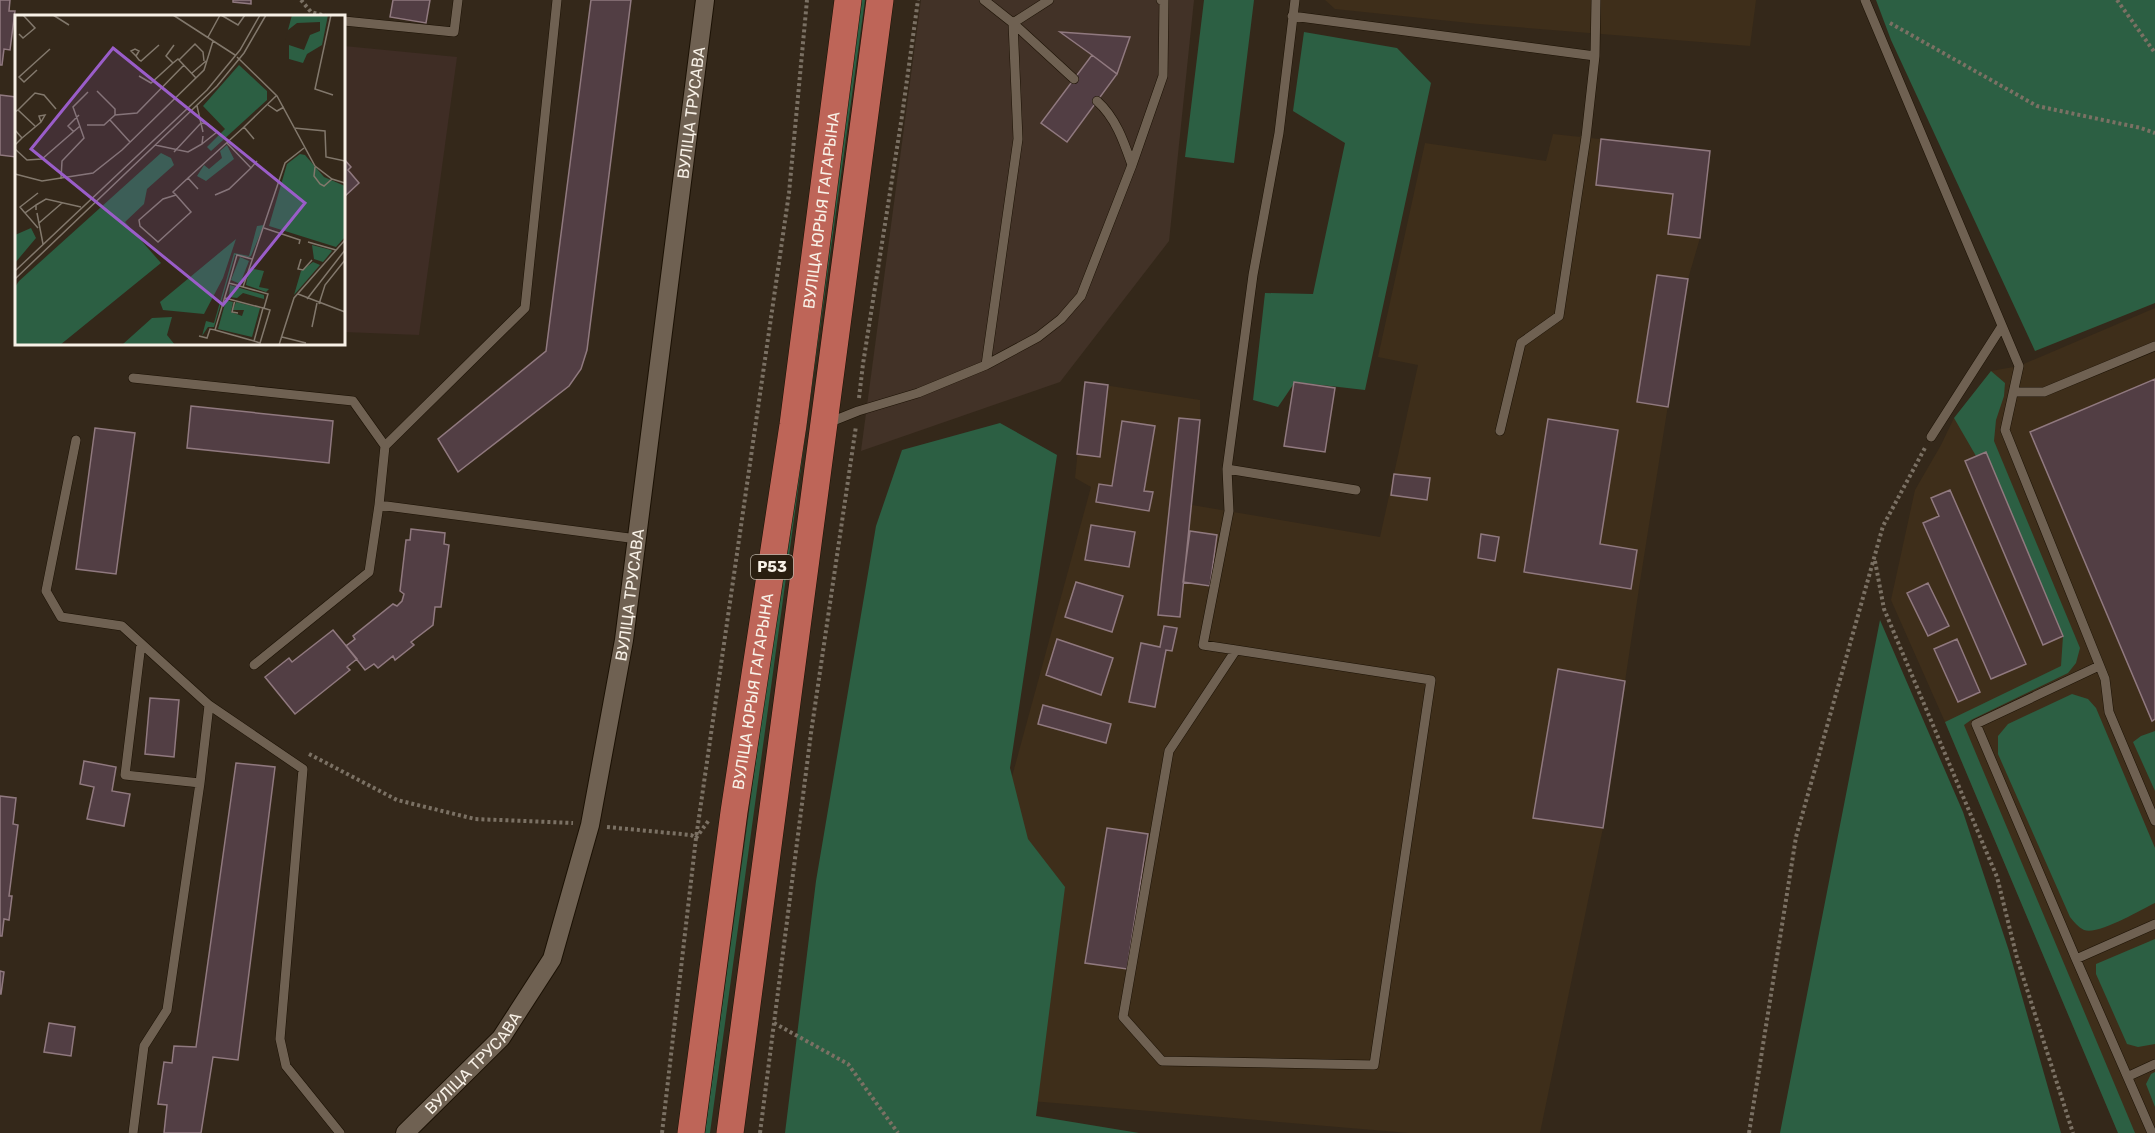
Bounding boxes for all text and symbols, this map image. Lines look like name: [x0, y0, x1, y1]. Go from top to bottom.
inset map: [15, 15, 345, 345]
street label: ВУЛІЦА ТРУСАВА: [673, 45, 709, 180]
street label: ВУЛІЦА ЮРЫЯ ГАГАРЫНА: [799, 110, 844, 310]
street label: ВУЛІЦА ТРУСАВА: [611, 527, 648, 663]
road number: Р53: [751, 555, 793, 579]
street label: ВУЛІЦА ЮРЫЯ ГАГАРЫНА: [729, 591, 777, 791]
street label: ВУЛІЦА ТРУСАВА: [421, 1008, 526, 1118]

